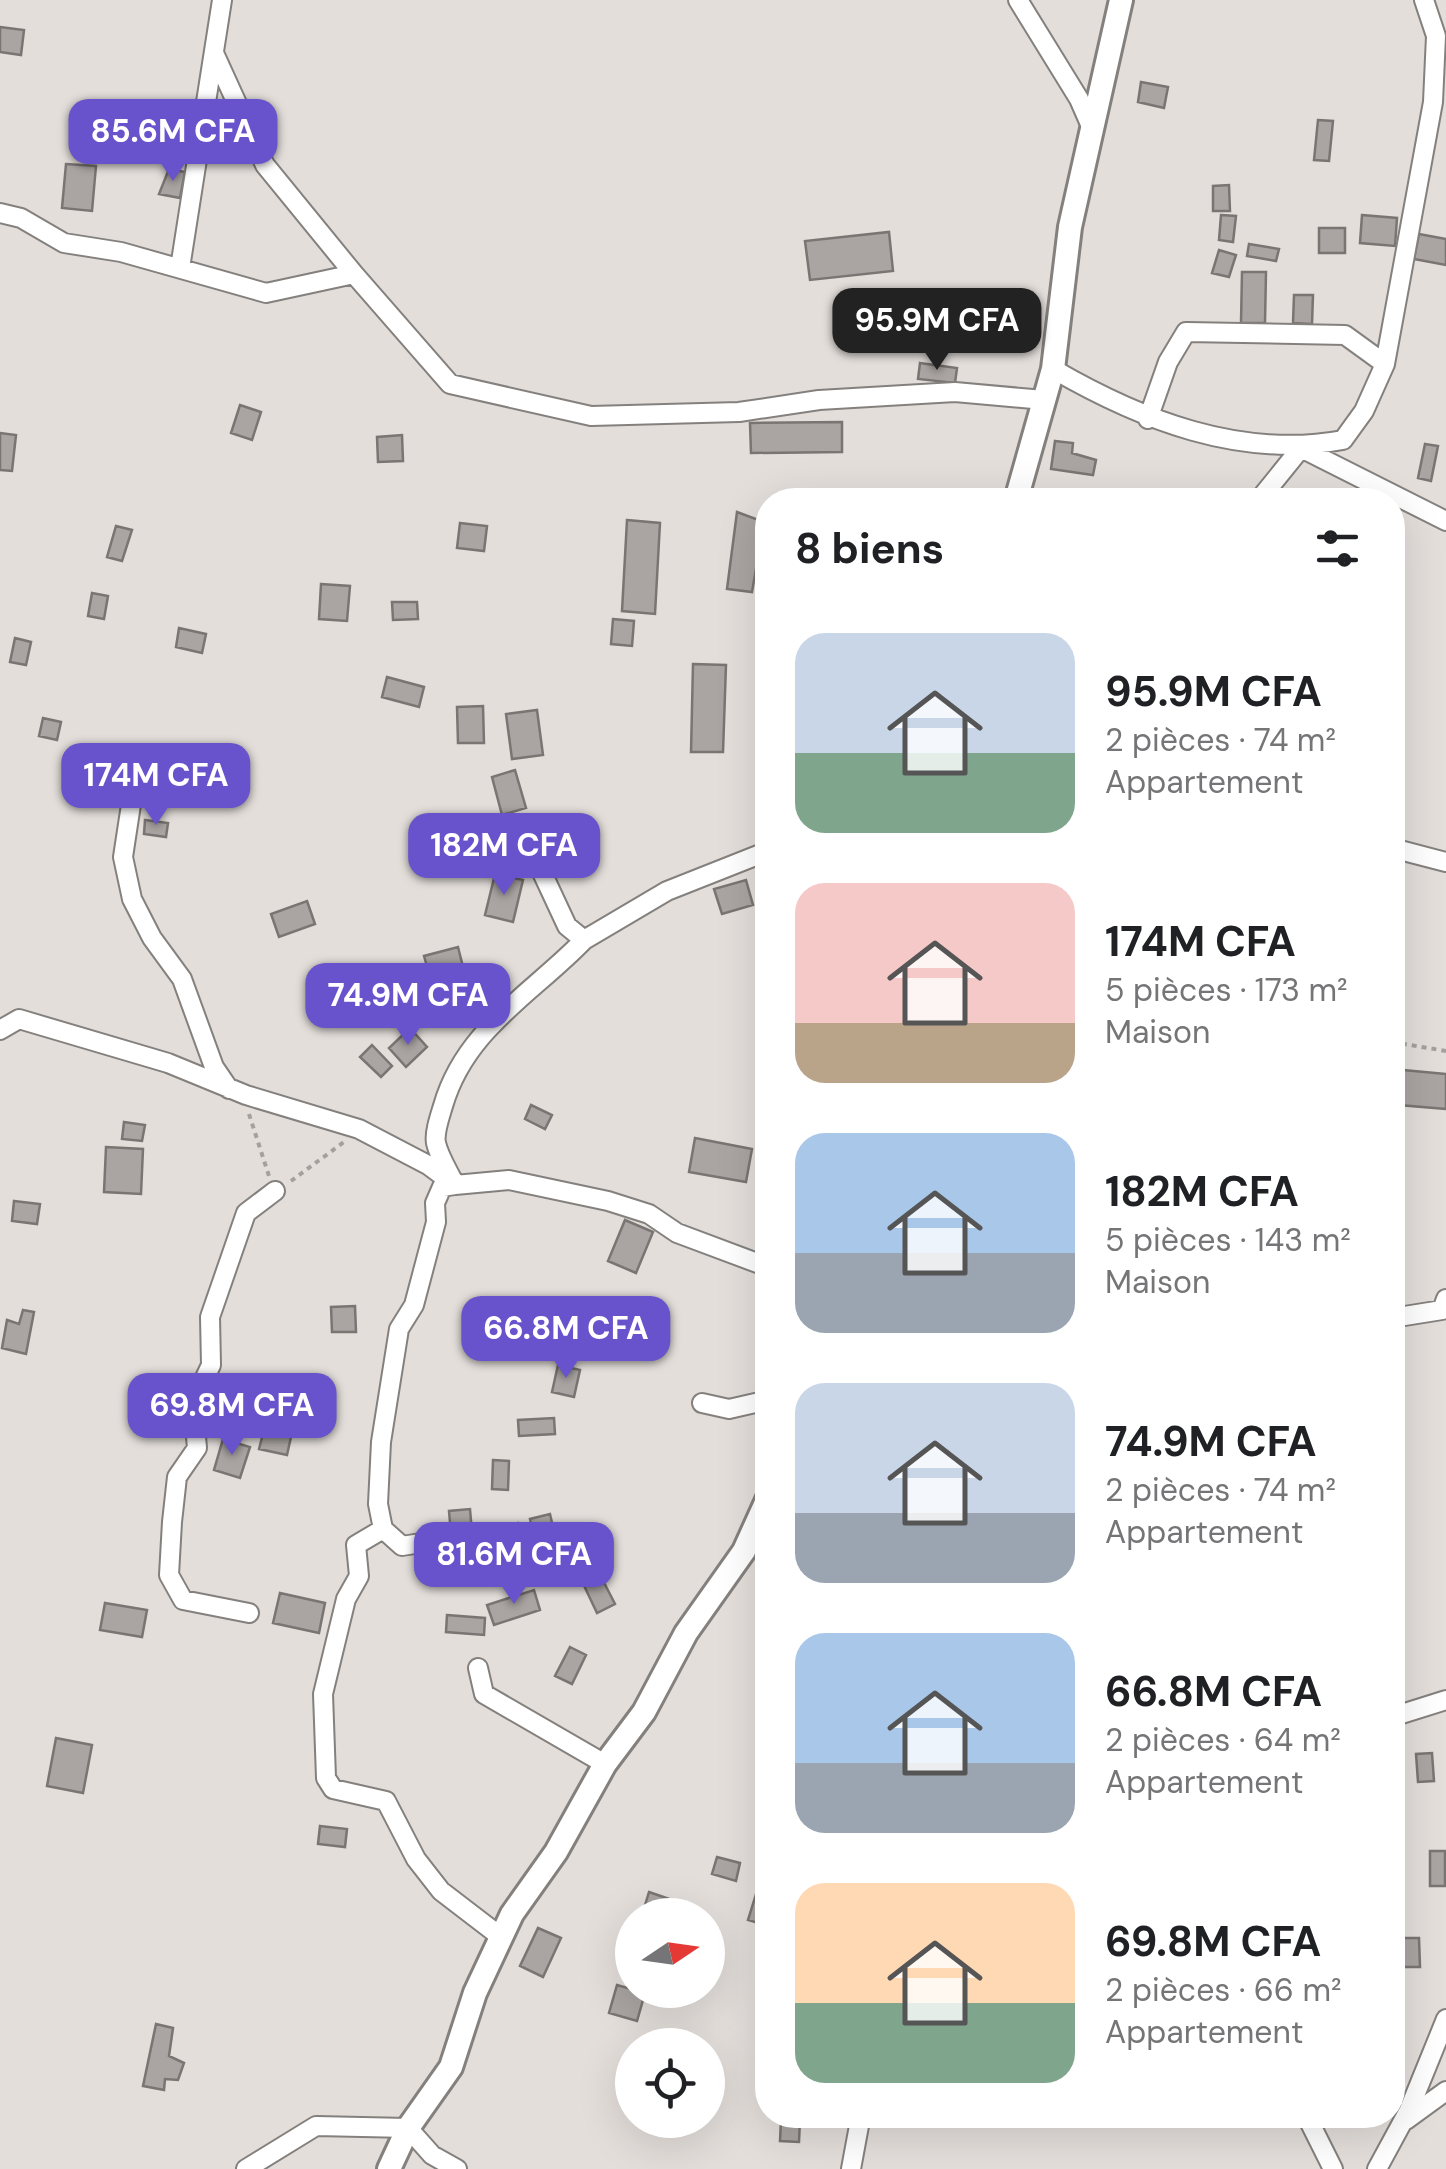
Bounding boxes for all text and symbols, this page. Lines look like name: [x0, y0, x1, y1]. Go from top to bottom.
pin: 85.6M CFA: [59, 99, 287, 184]
text: 85.6M CFA: [90, 110, 256, 152]
pin: 95.9M CFA: [823, 288, 1051, 373]
text: 95.9M CFA: [854, 299, 1020, 341]
text: 8 biens: [795, 521, 944, 576]
icon: filters: [1310, 521, 1365, 576]
text: 95.9M CFA: [1105, 664, 1322, 719]
icon: home: [875, 673, 995, 793]
text: 2 pièces · 74 m²: [1105, 719, 1336, 761]
pin: 174M CFA: [53, 743, 259, 828]
text: 174M CFA: [83, 754, 229, 796]
text: Appartement: [1105, 761, 1303, 803]
pin: 182M CFA: [401, 813, 607, 898]
text: 182M CFA: [430, 824, 578, 866]
text: 174M CFA: [1105, 914, 1296, 969]
icon: home: [875, 923, 995, 1043]
pin: 74.9M CFA: [294, 963, 522, 1048]
text: 5 pièces · 173 m²: [1105, 969, 1348, 1011]
text: 74.9M CFA: [327, 974, 489, 1016]
text: Maison: [1105, 1011, 1210, 1053]
text: 182M CFA: [1105, 1164, 1299, 1219]
icon: home: [875, 1173, 995, 1293]
text: 5 pièces · 143 m²: [1105, 1219, 1351, 1261]
text: Maison: [1105, 1261, 1210, 1303]
pin: 66.8M CFA: [452, 1296, 680, 1381]
text: 66.8M CFA: [483, 1307, 649, 1349]
pin: 69.8M CFA: [118, 1373, 346, 1458]
text: 69.8M CFA: [150, 1384, 314, 1426]
text: 74.9M CFA: [1105, 1414, 1317, 1469]
icon: home: [875, 1423, 995, 1543]
text: 2 pièces · 74 m²: [1105, 1469, 1336, 1511]
text: Appartement: [1105, 1511, 1303, 1553]
pin: 81.6M CFA: [400, 1522, 628, 1607]
text: 81.6M CFA: [436, 1533, 592, 1575]
text: 66.8M CFA: [1105, 1664, 1322, 1719]
icon: home: [875, 1673, 995, 1793]
text: 2 pièces · 64 m²: [1105, 1719, 1341, 1761]
text: Appartement: [1105, 1761, 1303, 1803]
north arrow: [615, 1898, 725, 2008]
map controls: [615, 1898, 725, 2138]
text: 69.8M CFA: [1105, 1914, 1321, 1969]
icon: home: [875, 1923, 995, 2043]
text: 2 pièces · 66 m²: [1105, 1969, 1342, 2011]
text: Appartement: [1105, 2011, 1303, 2053]
button: locate: [615, 2028, 725, 2138]

